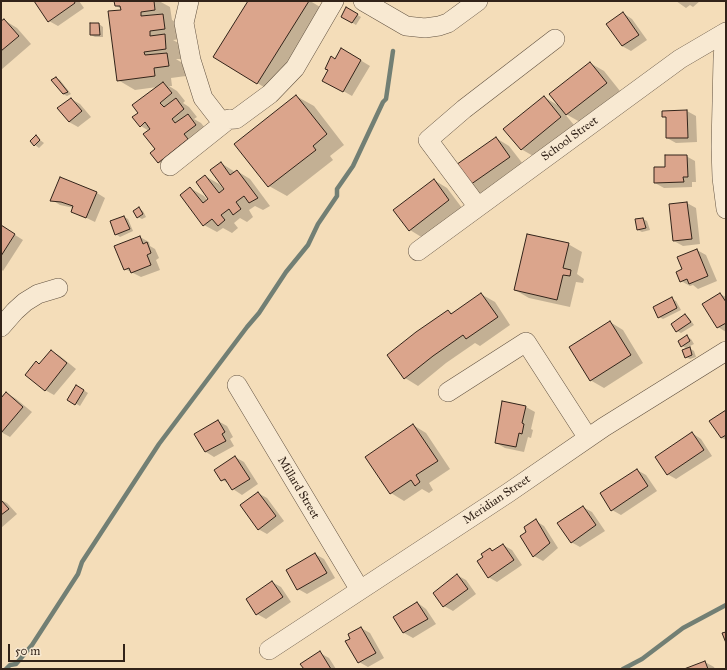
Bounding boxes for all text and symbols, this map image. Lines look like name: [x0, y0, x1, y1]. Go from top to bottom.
street label: School Street: [539, 114, 601, 164]
street label: Millard Street: [274, 454, 322, 522]
street label: Meridian Street: [461, 472, 533, 528]
scale bar: [10, 636, 127, 662]
text: 50 m: [15, 644, 40, 658]

